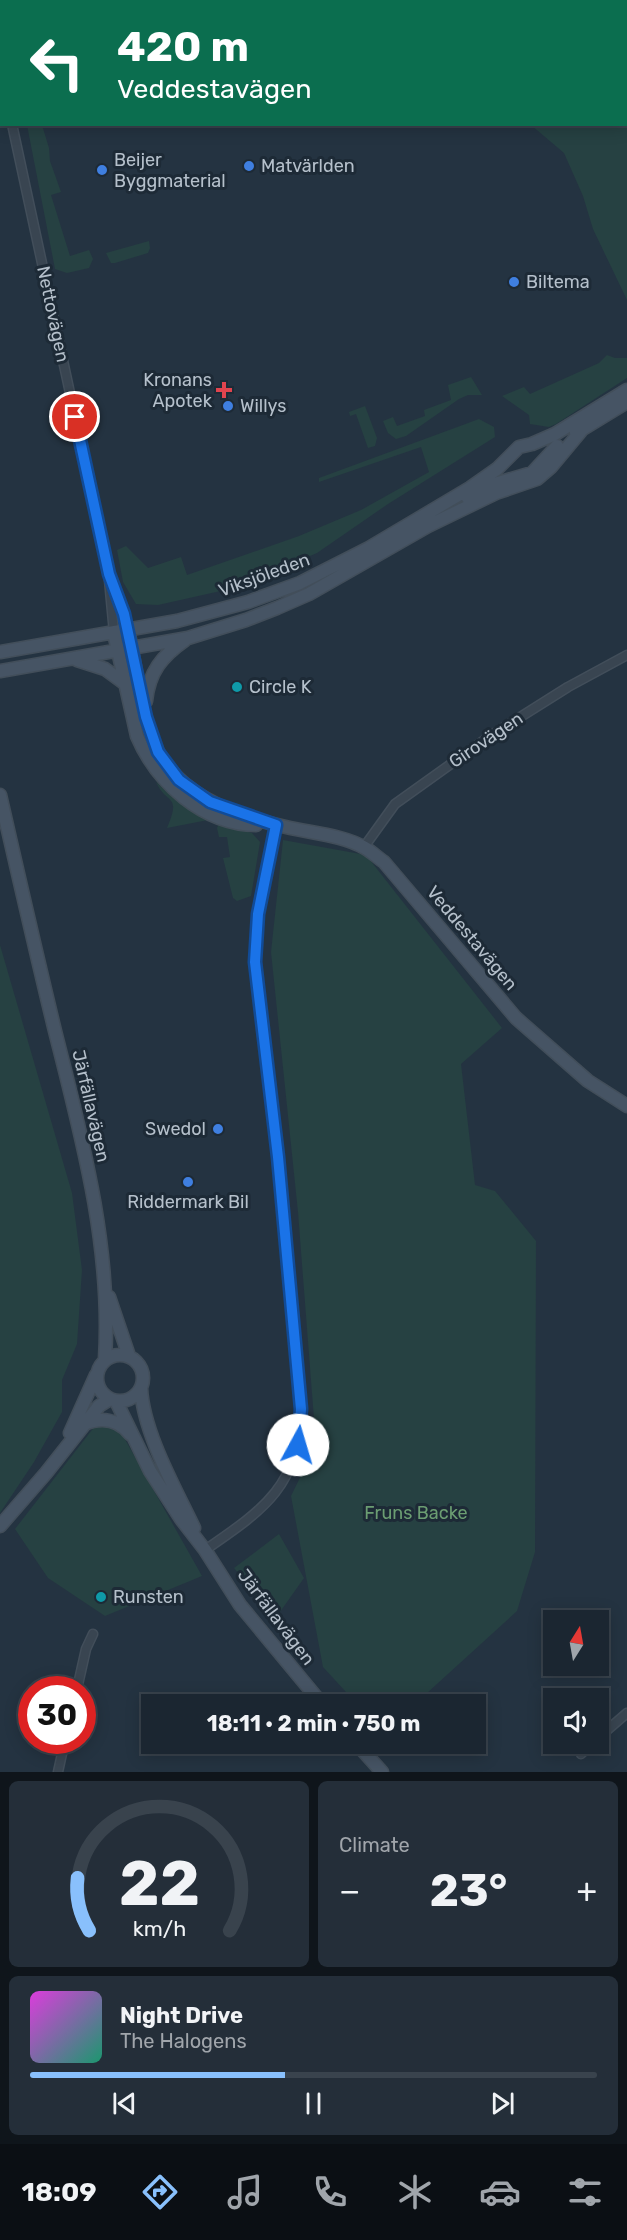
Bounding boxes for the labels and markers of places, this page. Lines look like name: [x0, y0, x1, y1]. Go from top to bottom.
place label: Beijer Byggmaterial: [114, 149, 226, 192]
place label: Matvärlden: [261, 155, 355, 177]
marker: Matvärlden: [242, 159, 256, 173]
marker: Beijer Byggmaterial: [95, 163, 109, 177]
place label: Biltema: [526, 271, 590, 293]
marker: Biltema: [507, 275, 521, 289]
place label: Kronans Apotek: [143, 369, 213, 412]
marker: Kronans Apotek: [217, 383, 231, 397]
pin: [49, 391, 100, 442]
place label: Willys: [240, 395, 286, 417]
marker: Willys: [221, 399, 235, 413]
place label: Circle K: [249, 676, 312, 698]
marker: Circle K: [230, 680, 244, 694]
place label: Swedol: [145, 1118, 206, 1140]
marker: Swedol: [211, 1122, 225, 1136]
marker: Riddermark Bil: [181, 1175, 195, 1189]
place label: Riddermark Bil: [127, 1191, 249, 1213]
place label: Runsten: [113, 1586, 184, 1608]
marker: Runsten: [94, 1590, 108, 1604]

